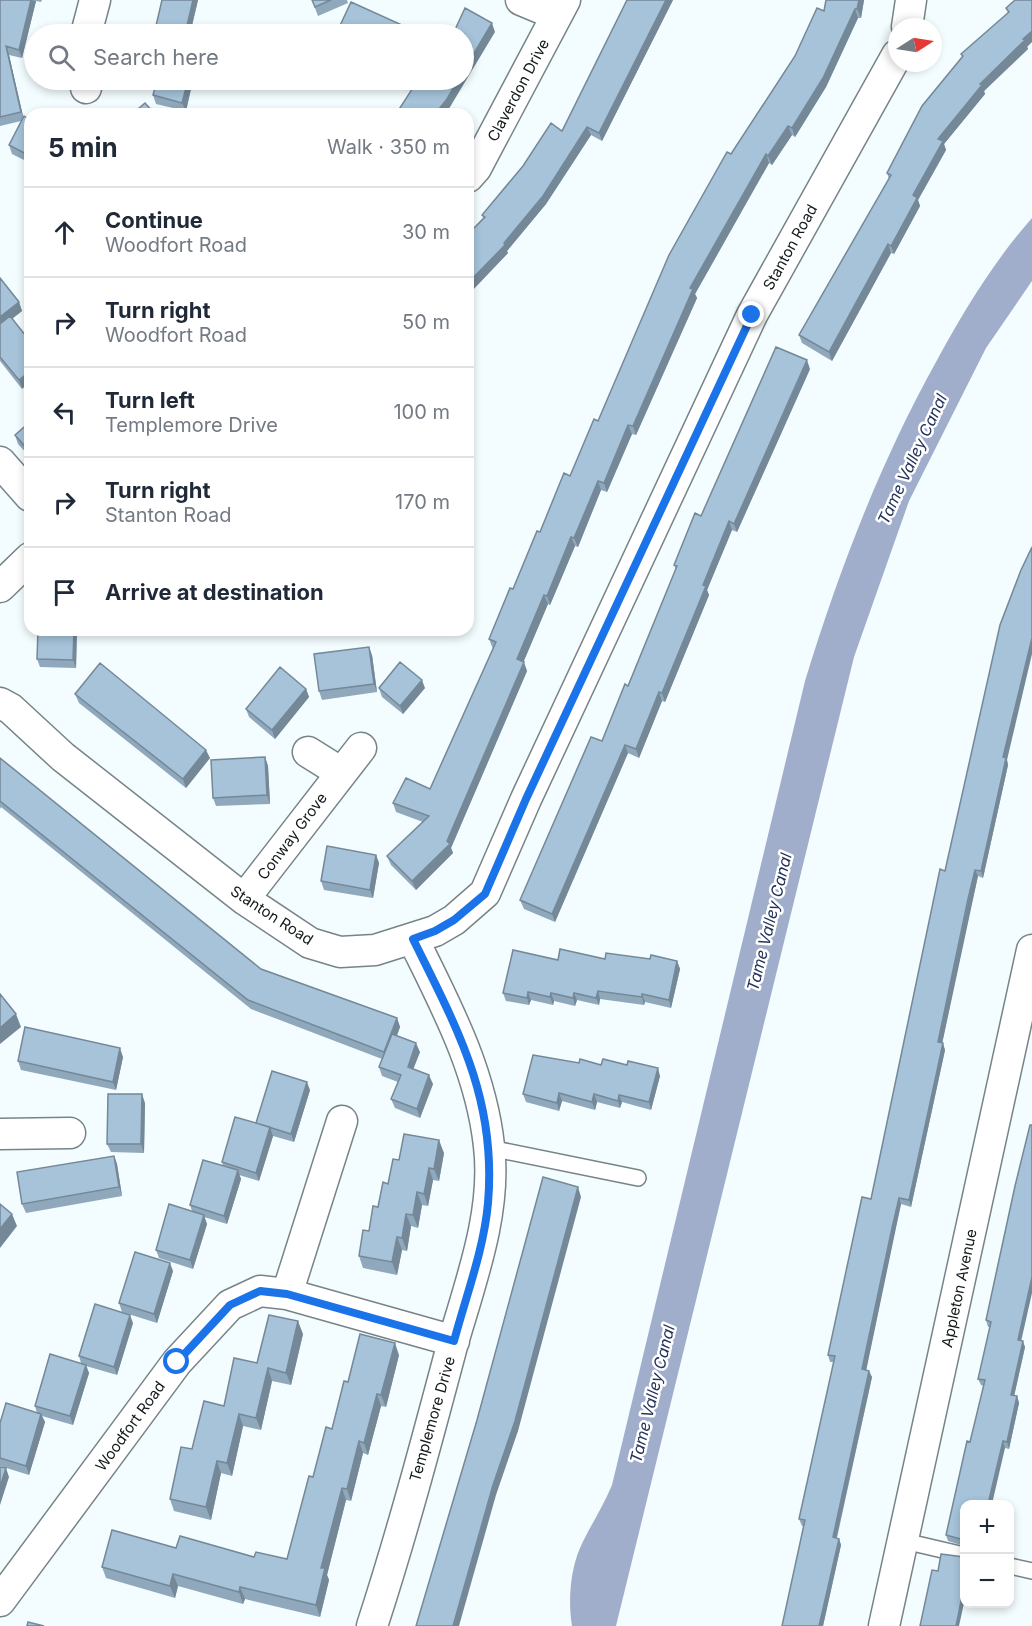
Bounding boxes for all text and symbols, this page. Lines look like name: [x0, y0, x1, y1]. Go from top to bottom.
north arrow: [888, 18, 942, 72]
search box: [24, 24, 474, 90]
street label: Claverdon Drive: [483, 35, 553, 145]
icon: search: [45, 41, 78, 74]
text: Search here: [93, 44, 219, 70]
text: 5 min: [48, 132, 118, 163]
text: Walk · 350 m: [327, 135, 450, 159]
street label: Stanton Road: [759, 201, 821, 293]
text: Continue: [105, 207, 203, 233]
icon: ahead: [48, 216, 81, 249]
text: 30 m: [402, 220, 450, 244]
text: Woodfort Road: [105, 233, 247, 257]
text: Turn right: [105, 297, 211, 323]
route end: [738, 301, 764, 327]
icon: right: [48, 306, 81, 339]
text: 50 m: [402, 310, 450, 334]
text: Woodfort Road: [105, 323, 247, 347]
text: Turn left: [105, 387, 195, 413]
water label: Tame Valley Canal: [873, 391, 951, 527]
icon: left: [48, 396, 81, 429]
text: 100 m: [393, 400, 450, 424]
text: Templemore Drive: [105, 413, 278, 437]
text: Turn right: [105, 477, 211, 503]
icon: right: [48, 486, 81, 519]
text: 170 m: [395, 490, 450, 514]
text: Stanton Road: [105, 503, 232, 527]
icon: arrive: [48, 576, 81, 609]
text: Arrive at destination: [105, 579, 324, 605]
street label: Conway Grove: [253, 789, 331, 883]
water label: Tame Valley Canal: [742, 851, 796, 993]
street label: Stanton Road: [227, 881, 317, 949]
street label: Appleton Avenue: [937, 1227, 981, 1349]
water label: Tame Valley Canal: [625, 1323, 679, 1465]
route start: [163, 1348, 189, 1374]
street label: Templemore Drive: [405, 1354, 459, 1484]
street label: Woodfort Road: [91, 1377, 169, 1475]
map controls: [960, 1500, 1014, 1608]
button: +: [960, 1500, 1014, 1554]
button: −: [960, 1554, 1014, 1608]

